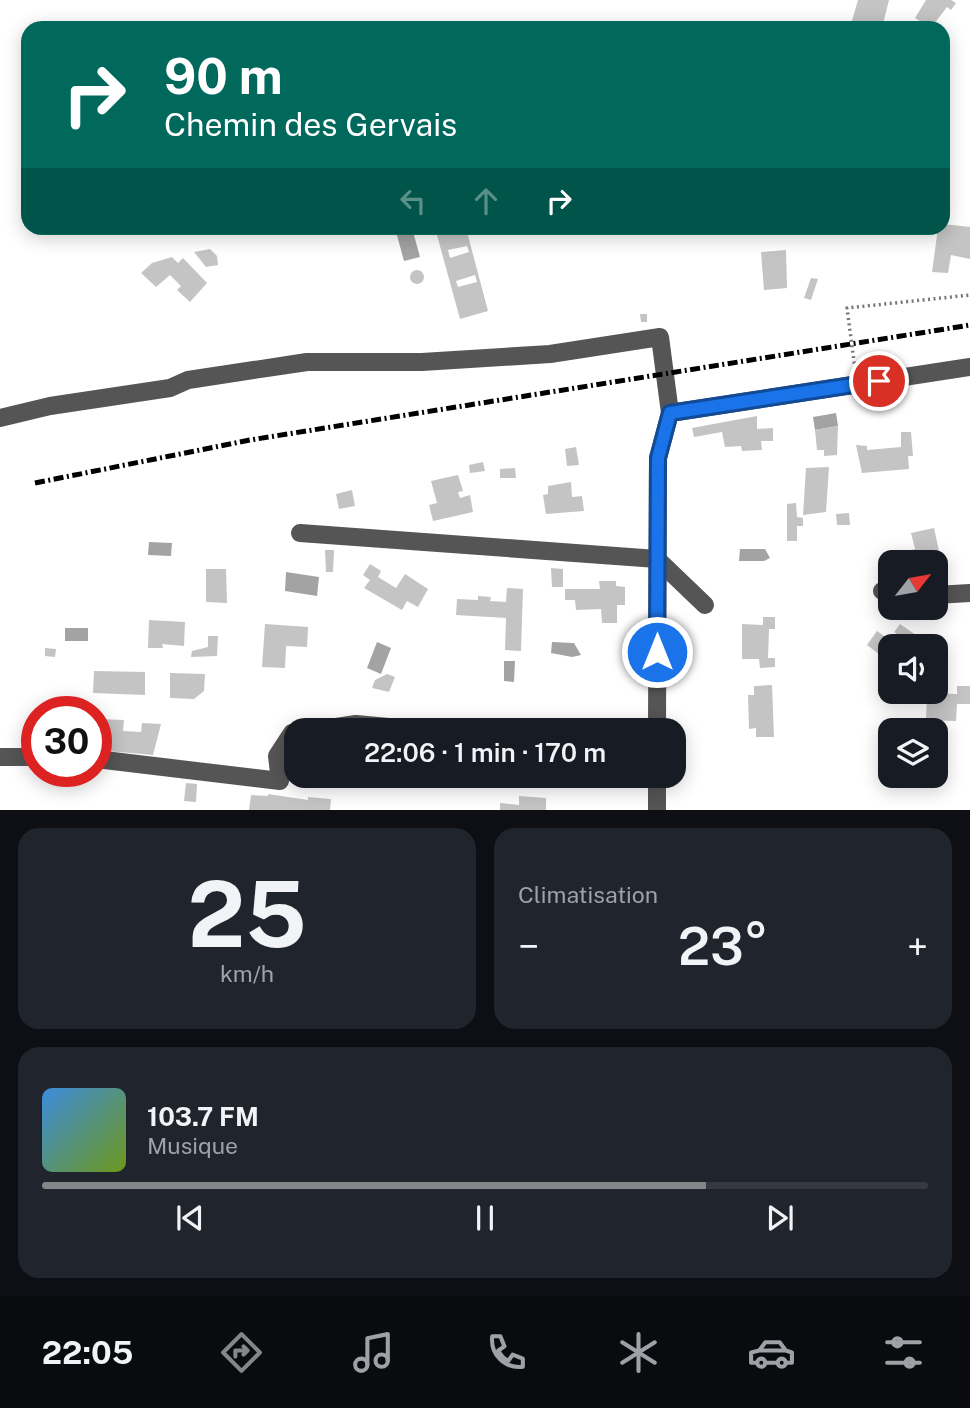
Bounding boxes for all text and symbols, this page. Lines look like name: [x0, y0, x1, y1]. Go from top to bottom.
text: 90 m: [164, 47, 283, 105]
icon: right: [49, 49, 140, 140]
text: Chemin des Gervais: [164, 106, 457, 143]
icon: left: [394, 182, 432, 220]
icon: ahead: [467, 182, 505, 220]
icon: right: [540, 182, 578, 220]
pin: [849, 351, 909, 411]
icon: arrive: [860, 362, 898, 400]
north arrow: [878, 550, 948, 620]
map controls: [878, 550, 948, 788]
position arrow: [620, 615, 694, 689]
button: sound: [878, 634, 948, 704]
speed limit sign: 30: [21, 696, 112, 787]
button: layers: [878, 718, 948, 788]
text: 22:06 · 1 min · 170 m: [364, 737, 606, 768]
text: 25: [187, 861, 307, 967]
text: Climatisation: [518, 881, 658, 908]
text: 23°: [678, 916, 768, 977]
text: −: [518, 924, 539, 969]
text: +: [907, 924, 928, 969]
text: km/h: [220, 960, 274, 987]
text: 103.7 FM: [147, 1101, 259, 1132]
text: Musique: [147, 1132, 238, 1159]
icon: previous: [171, 1199, 209, 1237]
icon: pause: [466, 1199, 504, 1237]
icon: next: [761, 1199, 799, 1237]
icon: directions: [217, 1328, 266, 1377]
icon: music: [349, 1328, 398, 1377]
icon: phone: [482, 1328, 531, 1377]
icon: climate: [614, 1328, 663, 1377]
icon: car: [747, 1328, 796, 1377]
icon: filters: [879, 1328, 928, 1377]
text: 22:05: [42, 1334, 133, 1371]

